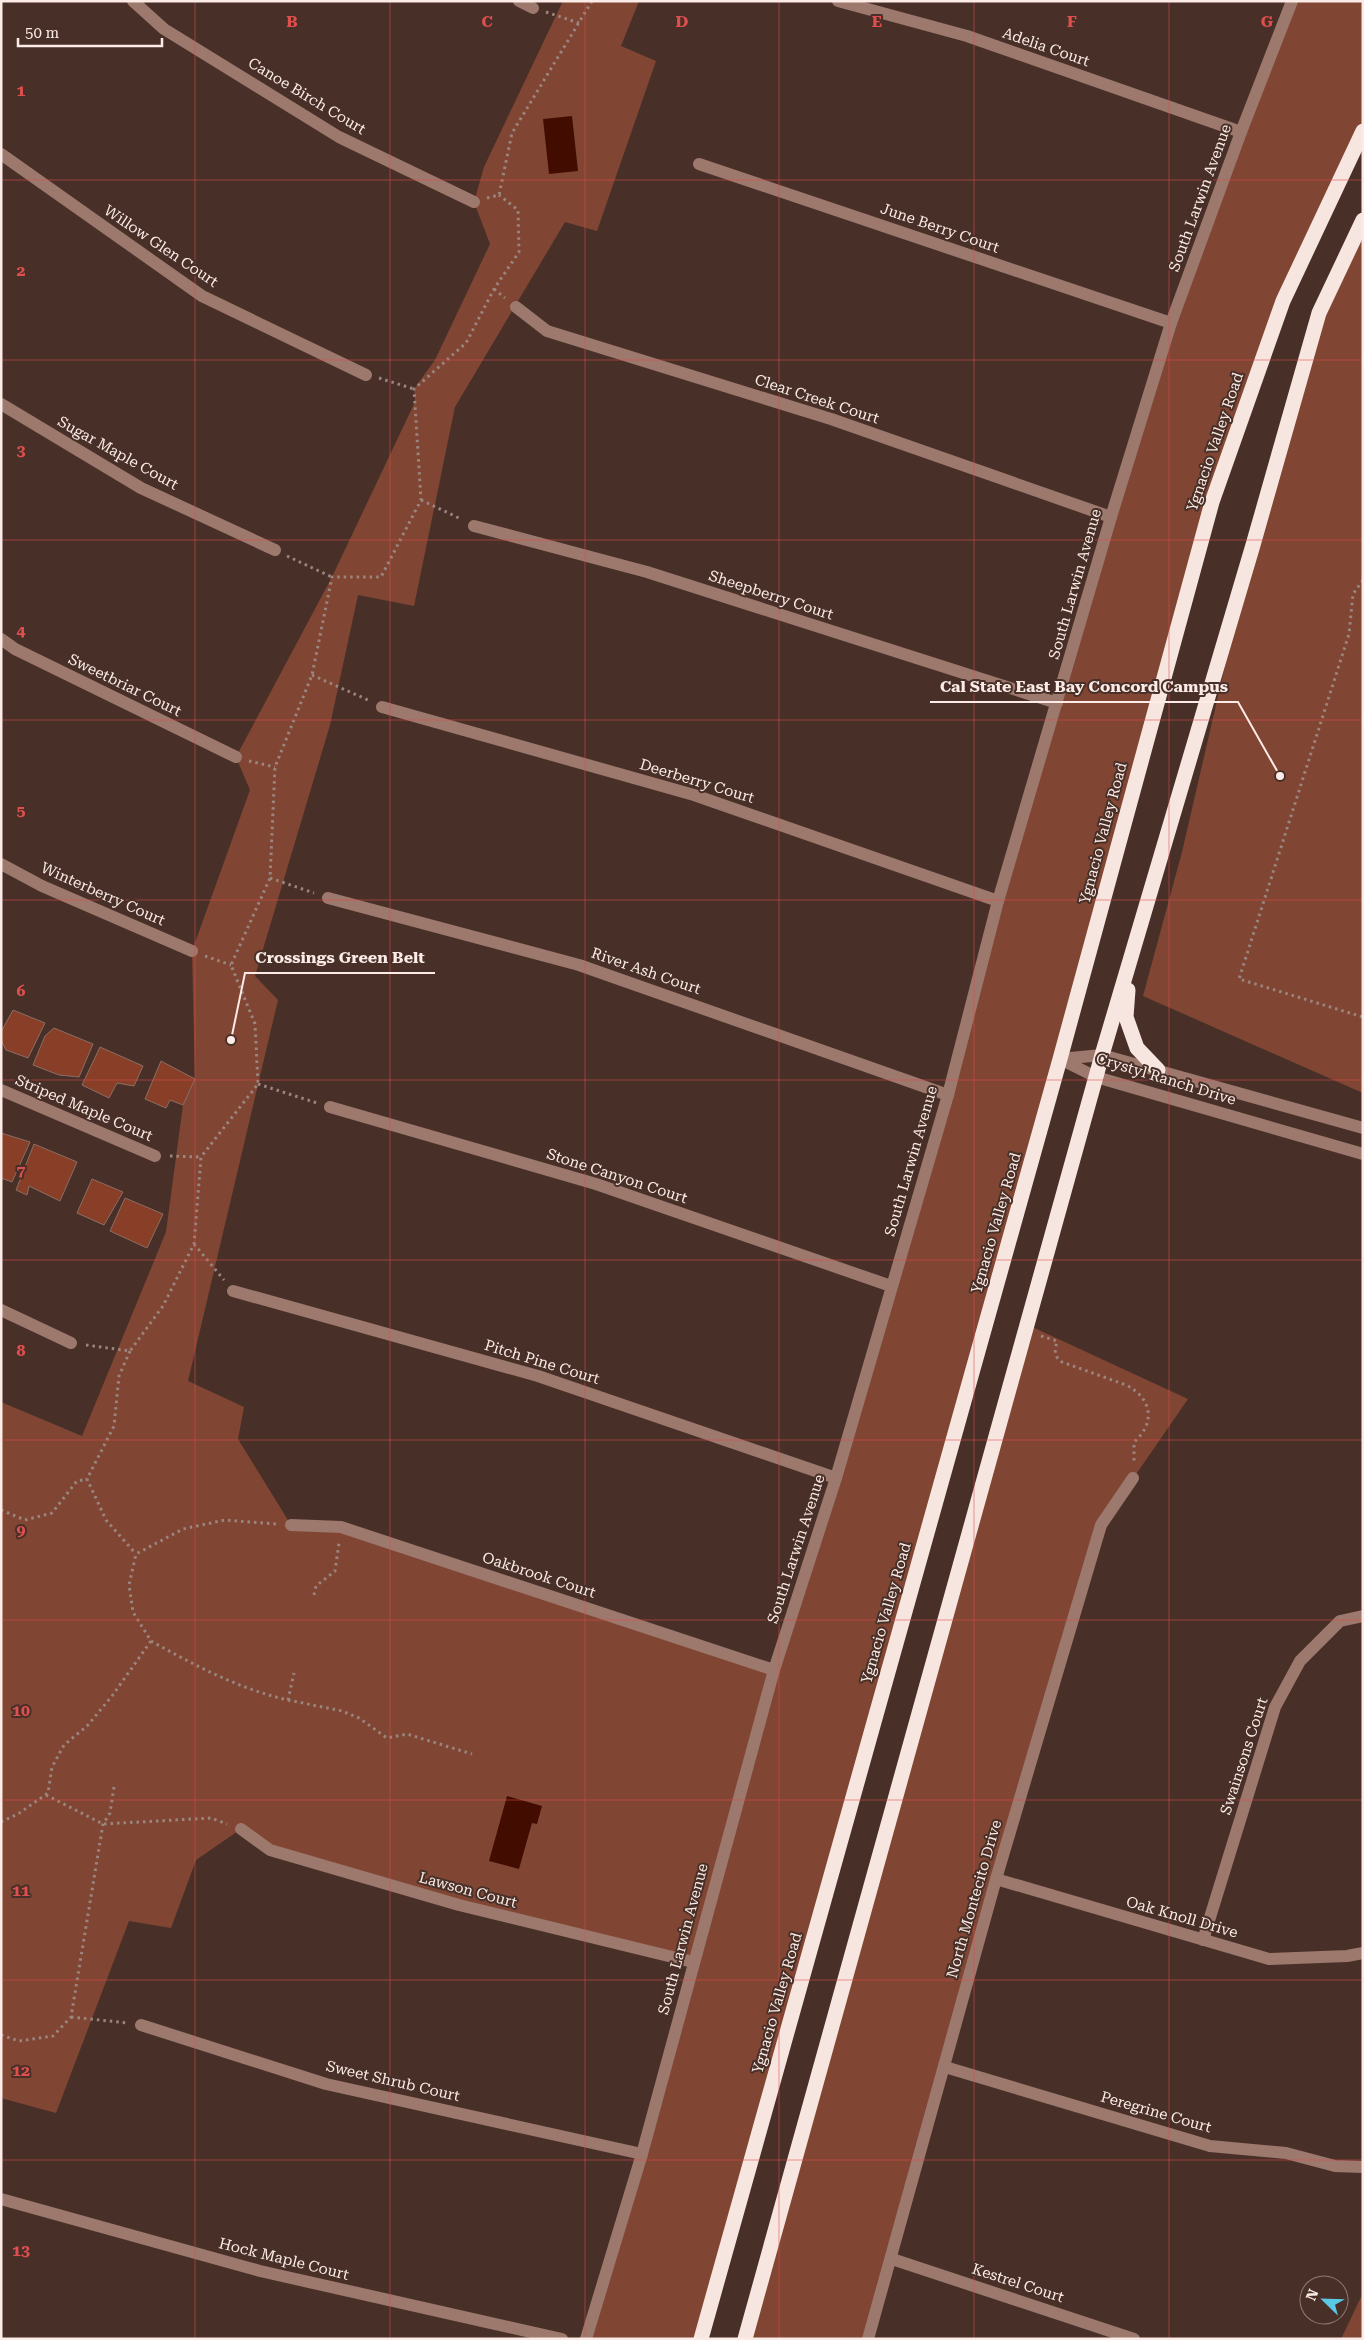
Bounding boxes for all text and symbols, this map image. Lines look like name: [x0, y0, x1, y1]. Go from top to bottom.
text: B: [286, 12, 298, 31]
text: C: [481, 12, 493, 31]
text: D: [676, 12, 689, 31]
text: E: [872, 12, 882, 31]
text: F: [1067, 12, 1077, 31]
text: G: [1261, 12, 1274, 31]
scale bar: [18, 15, 161, 47]
text: 50 m: [25, 24, 60, 42]
street label: Adelia Court: [1000, 24, 1092, 70]
street label: Canoe Birch Court: [245, 54, 369, 138]
text: 1: [17, 81, 26, 100]
street label: South Larwin Avenue: [1165, 122, 1235, 274]
street label: June Berry Court: [878, 199, 1002, 257]
street label: Willow Glen Court: [101, 201, 222, 291]
text: 2: [17, 261, 26, 280]
street label: Clear Creek Court: [753, 370, 882, 428]
street label: Ygnacio Valley Road: [1183, 370, 1247, 514]
street label: Sugar Maple Court: [54, 412, 182, 494]
text: 3: [17, 441, 26, 460]
street label: South Larwin Avenue: [1045, 507, 1105, 661]
street label: Sheepberry Court: [706, 566, 836, 624]
text: 4: [17, 621, 26, 640]
street label: Sweetbriar Court: [65, 650, 185, 720]
callout: Cal State East Bay Concord Campus: [930, 671, 1238, 702]
text: Cal State East Bay Concord Campus: [940, 677, 1228, 696]
street label: Deerberry Court: [637, 755, 757, 807]
street label: Ygnacio Valley Road: [1075, 760, 1131, 906]
text: 5: [17, 801, 26, 820]
street label: Winterberry Court: [38, 859, 168, 930]
callout: Crossings Green Belt: [245, 942, 435, 973]
street label: River Ash Court: [589, 944, 703, 998]
text: Crossings Green Belt: [255, 948, 425, 967]
text: 6: [17, 981, 26, 1000]
street label: Crystyl Ranch Drive: [1094, 1049, 1238, 1109]
street label: Striped Maple Court: [13, 1071, 156, 1145]
street label: South Larwin Avenue: [881, 1084, 941, 1238]
street label: Stone Canyon Court: [544, 1145, 690, 1207]
street label: Ygnacio Valley Road: [967, 1150, 1025, 1296]
text: 7: [17, 1161, 26, 1180]
street label: Pitch Pine Court: [482, 1336, 602, 1388]
text: 8: [17, 1341, 26, 1360]
street label: South Larwin Avenue: [763, 1472, 829, 1626]
text: 9: [17, 1521, 26, 1540]
street label: Ygnacio Valley Road: [857, 1540, 915, 1686]
street label: Oakbrook Court: [480, 1548, 598, 1602]
street label: Swainsons Court: [1217, 1695, 1272, 1817]
text: 10: [12, 1701, 30, 1720]
street label: North Montecito Drive: [943, 1818, 1005, 1980]
street label: South Larwin Avenue: [654, 1861, 712, 2017]
street label: Lawson Court: [417, 1868, 519, 1912]
text: 11: [12, 1881, 30, 1900]
street label: Oak Knoll Drive: [1124, 1892, 1240, 1942]
street label: Ygnacio Valley Road: [748, 1930, 806, 2076]
street label: Sweet Shrub Court: [324, 2057, 462, 2105]
text: 12: [12, 2061, 30, 2080]
street label: Peregrine Court: [1099, 2088, 1214, 2137]
street label: Hock Maple Court: [217, 2234, 351, 2284]
text: 13: [12, 2241, 30, 2260]
street label: Kestrel Court: [970, 2260, 1067, 2306]
north arrow: [1299, 2275, 1349, 2325]
text: N: [1303, 2287, 1322, 2303]

